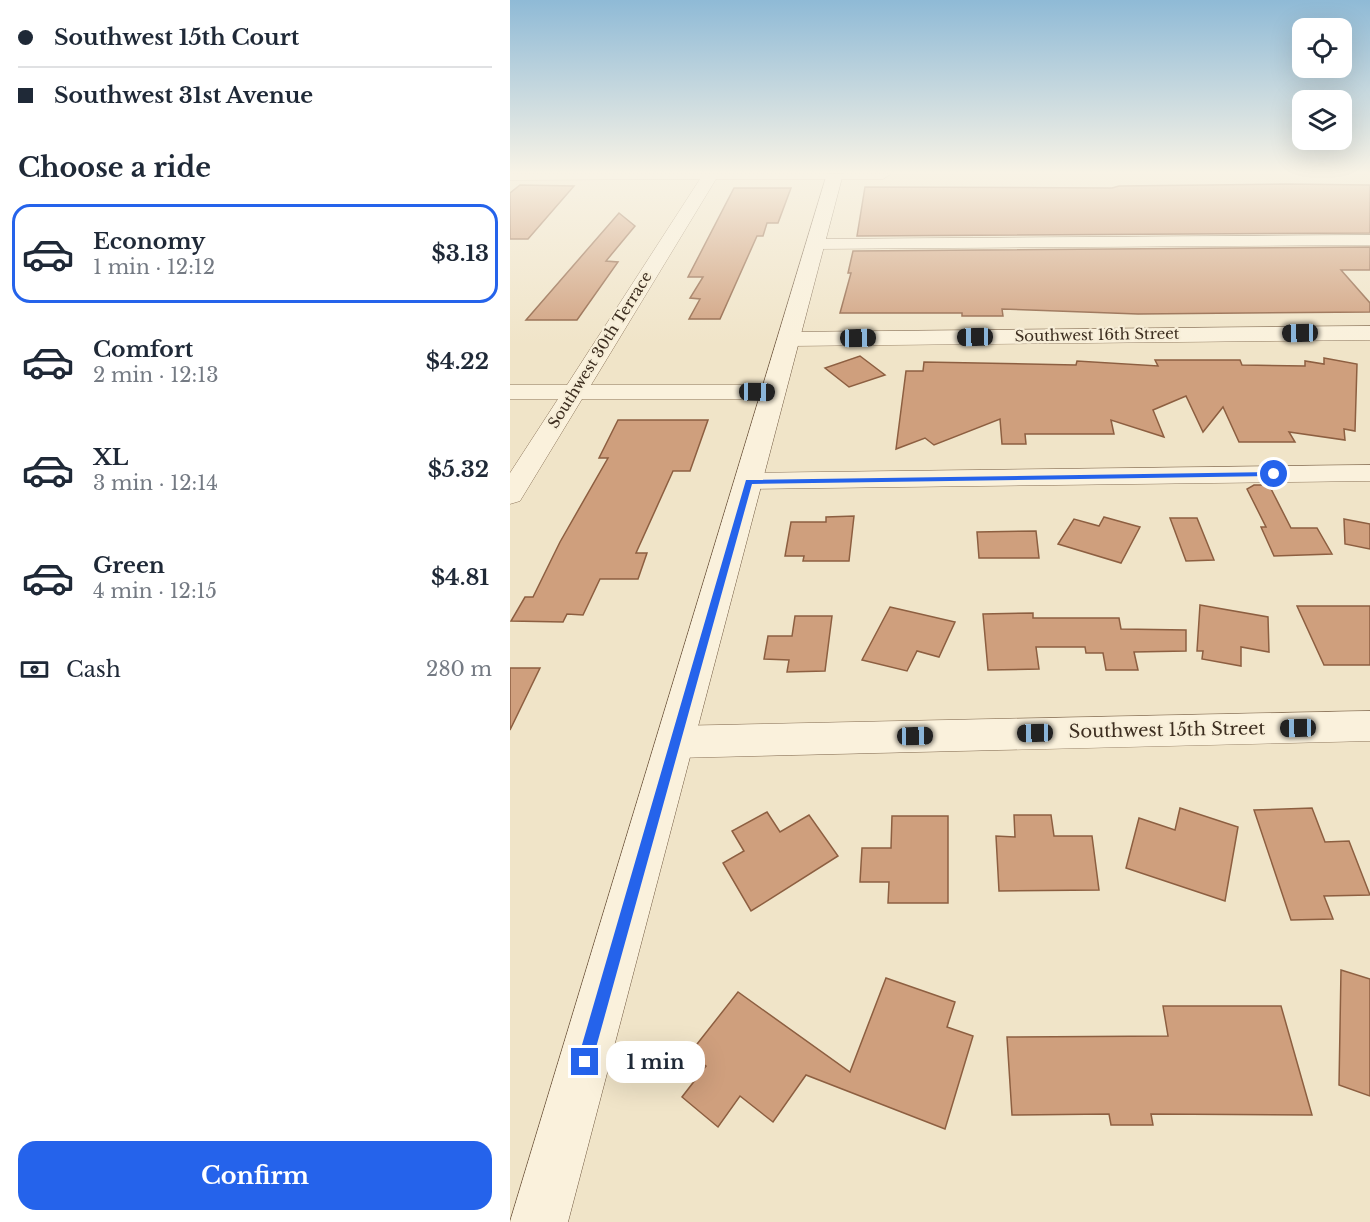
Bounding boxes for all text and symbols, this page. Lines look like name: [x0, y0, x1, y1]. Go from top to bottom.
map controls: [1292, 18, 1352, 150]
button: locate: [1292, 18, 1352, 78]
text: Southwest 15th Court: [54, 24, 299, 51]
text: Southwest 31st Avenue: [54, 82, 313, 109]
button: layers: [1292, 90, 1352, 150]
text: Choose a ride: [18, 151, 211, 184]
icon: car: [21, 227, 75, 281]
text: Economy: [93, 228, 205, 255]
text: $3.13: [431, 240, 489, 267]
text: 1 min · 12:12: [93, 255, 215, 279]
street label: Southwest 30th Terrace: [544, 268, 656, 432]
street label: Southwest 16th Street: [1014, 324, 1180, 345]
car: [1282, 324, 1318, 342]
car: [957, 328, 993, 346]
car: [840, 329, 876, 347]
icon: car: [21, 335, 75, 389]
text: Comfort: [93, 336, 193, 363]
text: $4.22: [426, 348, 489, 375]
text: 2 min · 12:13: [93, 363, 218, 387]
car: [739, 383, 775, 401]
icon: car: [21, 443, 75, 497]
text: XL: [93, 444, 128, 471]
text: $5.32: [428, 456, 489, 483]
route start: [1260, 460, 1287, 487]
text: 3 min · 12:14: [93, 471, 218, 495]
icon: car: [21, 551, 75, 605]
text: Green: [93, 552, 165, 579]
text: $4.81: [431, 564, 489, 591]
text: 4 min · 12:15: [93, 579, 217, 603]
icon: cash: [18, 653, 51, 686]
text: Cash: [66, 656, 121, 683]
text: 280 m: [426, 657, 492, 681]
street label: Southwest 15th Street: [1069, 717, 1266, 743]
car: [1280, 719, 1316, 737]
car: [1017, 724, 1053, 742]
car: [897, 727, 933, 745]
callout: 1 min: [606, 1041, 705, 1083]
route end: [571, 1048, 598, 1075]
text: 1 min: [627, 1050, 684, 1074]
button: Confirm: [18, 1141, 492, 1210]

